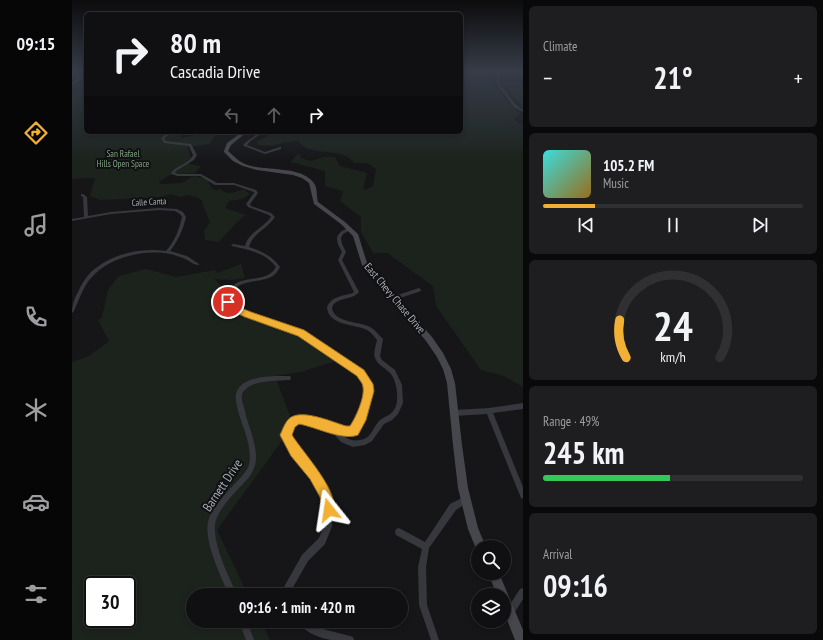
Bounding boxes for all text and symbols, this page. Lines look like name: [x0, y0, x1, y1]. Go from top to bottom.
text: 80 m: [170, 24, 221, 61]
icon: right: [104, 28, 156, 80]
text: 09:15: [17, 32, 55, 55]
text: Climate: [543, 38, 577, 55]
text: 21°: [653, 58, 693, 97]
text: Cascadia Drive: [170, 60, 260, 83]
text: −: [543, 64, 552, 92]
text: +: [794, 64, 803, 92]
icon: left: [221, 104, 243, 126]
icon: ahead: [263, 104, 285, 126]
icon: right: [305, 104, 327, 126]
icon: directions: [22, 119, 50, 147]
park label: San Rafael Hills Open Space: [97, 148, 150, 169]
text: 105.2 FM: [603, 156, 654, 175]
text: Music: [603, 175, 629, 192]
street label: Calle Canta: [131, 195, 167, 208]
icon: music: [22, 211, 50, 239]
icon: previous: [575, 214, 597, 236]
icon: pause: [662, 214, 684, 236]
icon: next: [749, 214, 771, 236]
street label: East Chevy Chase Drive: [361, 260, 429, 336]
pin: [211, 285, 245, 319]
icon: arrive: [217, 291, 239, 313]
text: 24: [653, 299, 693, 352]
icon: phone: [22, 303, 50, 331]
text: km/h: [660, 347, 686, 366]
icon: climate: [22, 396, 50, 424]
text: Range · 49%: [543, 413, 599, 430]
text: 245 km: [543, 433, 624, 472]
street label: Barnett Drive: [199, 456, 246, 515]
icon: car: [22, 488, 50, 516]
position arrow: [308, 489, 350, 531]
map controls: [471, 540, 511, 628]
button: search: [471, 540, 511, 580]
text: Arrival: [543, 546, 572, 563]
text: 09:16: [543, 566, 608, 605]
speed limit sign: 30: [84, 576, 136, 628]
icon: filters: [22, 580, 50, 608]
button: layers: [471, 588, 511, 628]
text: 09:16 · 1 min · 420 m: [239, 598, 355, 617]

